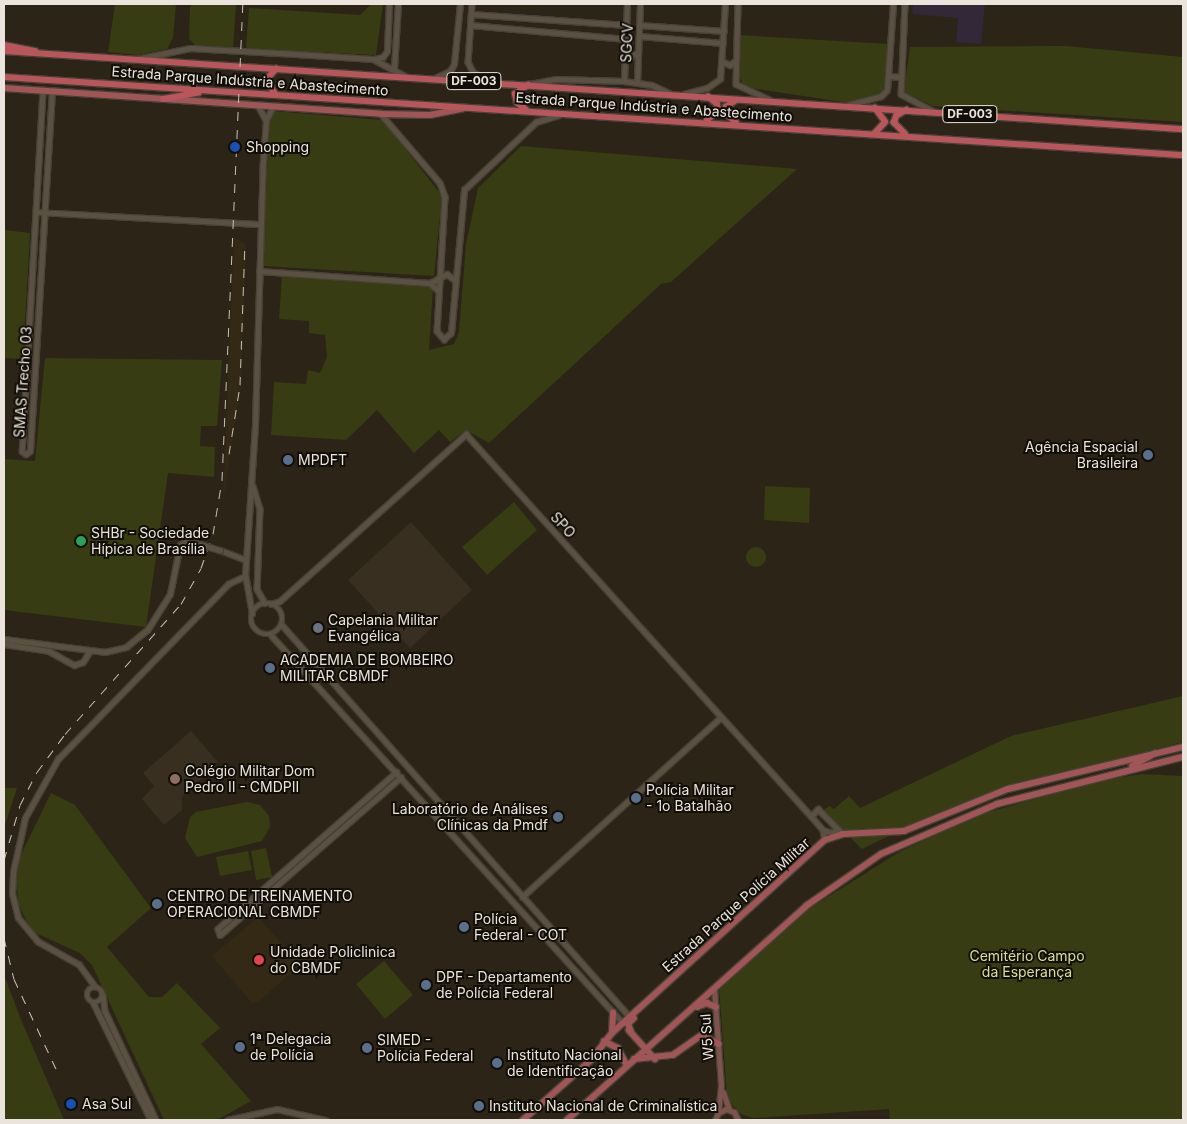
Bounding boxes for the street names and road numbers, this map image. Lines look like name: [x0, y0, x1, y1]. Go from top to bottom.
street label: SGCV: [618, 23, 636, 63]
street label: Estrada Parque Indústria e Abastecimento: [111, 63, 389, 99]
road number: DF-003: [445, 72, 503, 90]
street label: Estrada Parque Indústria e Abastecimento: [515, 89, 793, 125]
road number: DF-003: [941, 105, 999, 124]
street label: SMAS Trecho 03: [11, 326, 35, 438]
street label: SPO: [547, 509, 579, 541]
street label: Estrada Parque Polícia Militar: [659, 834, 813, 976]
street label: W5 Sul: [697, 1013, 717, 1061]

